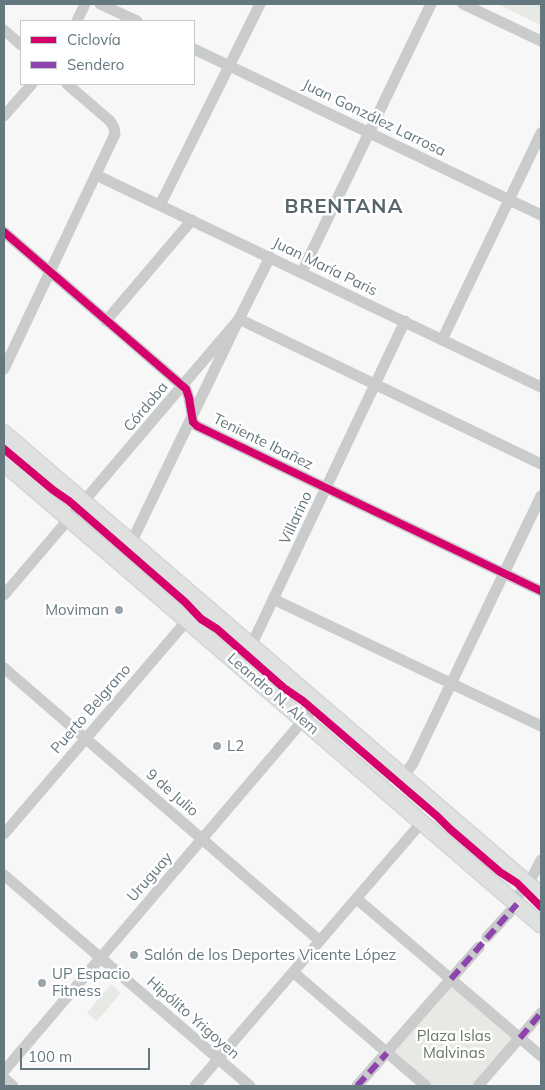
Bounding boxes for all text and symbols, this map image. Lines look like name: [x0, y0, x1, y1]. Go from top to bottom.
legend: [20, 20, 195, 85]
text: Ciclovía: [67, 30, 121, 49]
text: Sendero: [67, 55, 124, 74]
street label: Juan González Larrosa: [300, 76, 448, 160]
district label: BRENTANA: [284, 195, 404, 219]
street label: Juan María Paris: [270, 234, 380, 300]
street label: Córdoba: [120, 379, 172, 435]
street label: Teniente Ibañez: [210, 410, 316, 474]
street label: Villarino: [276, 489, 316, 547]
place label: Moviman: [45, 601, 109, 619]
marker: Moviman: [113, 604, 125, 616]
street label: Leandro N. Alem: [224, 649, 322, 739]
street label: Puerto Belgrano: [47, 661, 135, 757]
place label: L2: [227, 737, 244, 755]
marker: L2: [211, 740, 223, 752]
street label: 9 de Julio: [142, 765, 202, 821]
street label: Uruguay: [124, 849, 176, 905]
place label: Salón de los Deportes Vicente López: [144, 946, 396, 964]
marker: Salón de los Deportes Vicente López: [128, 949, 140, 961]
place label: UP Espacio Fitness: [52, 965, 130, 1000]
street label: Hipólito Yrigoyen: [143, 973, 243, 1063]
marker: UP Espacio Fitness: [36, 977, 48, 989]
park label: Plaza Islas Malvinas: [417, 1027, 491, 1062]
scale bar: [22, 1038, 152, 1070]
text: 100 m: [28, 1047, 72, 1066]

